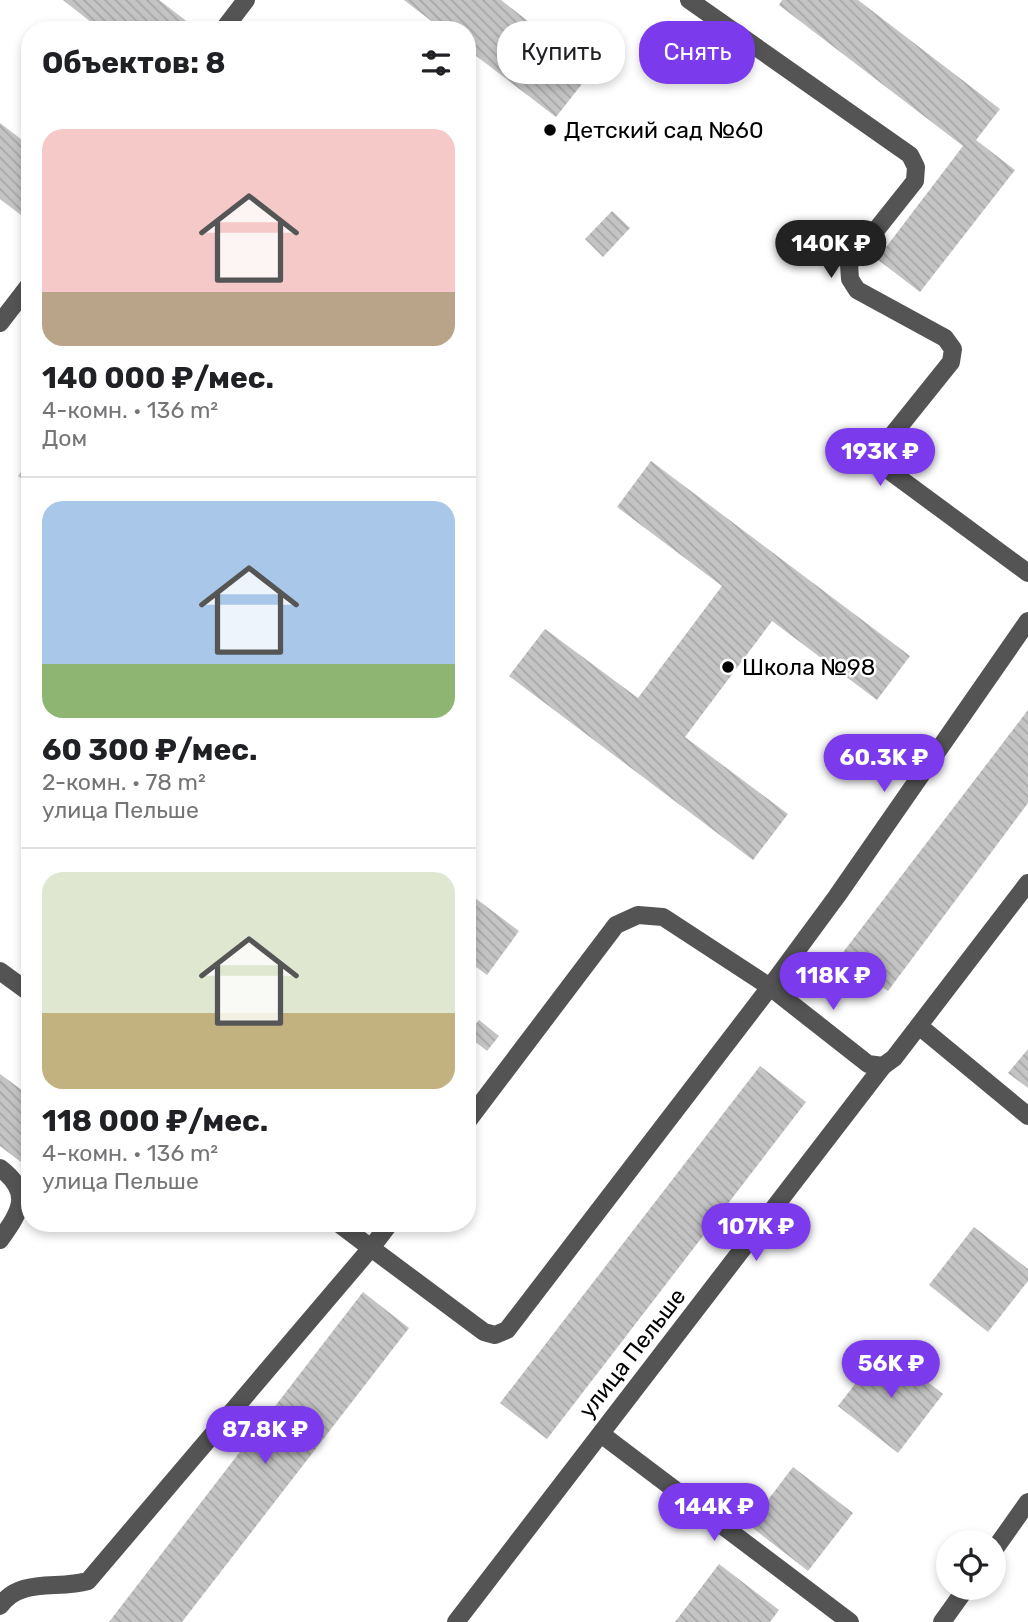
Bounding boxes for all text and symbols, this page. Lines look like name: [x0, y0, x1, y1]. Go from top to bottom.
chip: Купить: [497, 21, 625, 84]
chip: Снять: [639, 21, 755, 84]
icon: filters: [417, 44, 455, 82]
text: Объектов: 8: [42, 45, 226, 81]
place label: Детский сад №60: [564, 116, 764, 144]
marker: Детский сад №60: [542, 122, 558, 138]
icon: home: [186, 175, 312, 301]
pin: 140K ₽: [774, 220, 888, 280]
text: 140K ₽: [791, 229, 871, 257]
text: 140 000 ₽/мес.: [42, 360, 274, 396]
text: 4-комн. · 136 m²: [42, 396, 218, 424]
text: Дом: [42, 424, 87, 452]
pin: 193K ₽: [823, 428, 937, 488]
text: 193K ₽: [841, 437, 919, 465]
icon: home: [186, 547, 312, 673]
place label: Школа №98: [742, 653, 875, 681]
marker: Школа №98: [720, 659, 736, 675]
text: 60 300 ₽/мес.: [42, 732, 257, 768]
pin: 60.3K ₽: [819, 734, 949, 794]
text: 60.3K ₽: [840, 743, 928, 771]
text: 2-комн. · 78 m²: [42, 768, 206, 796]
text: улица Пельше: [42, 796, 199, 824]
icon: home: [186, 918, 312, 1044]
pin: 118K ₽: [776, 953, 890, 1012]
text: 118K ₽: [795, 961, 871, 989]
text: 118 000 ₽/мес.: [42, 1103, 268, 1139]
text: 4-комн. · 136 m²: [42, 1139, 218, 1167]
text: улица Пельше: [42, 1167, 199, 1195]
pin: 107K ₽: [699, 1204, 813, 1263]
text: 107K ₽: [718, 1212, 794, 1240]
street label: улица Пельше: [573, 1283, 691, 1423]
pin: 56K ₽: [842, 1340, 940, 1400]
text: 56K ₽: [858, 1349, 924, 1377]
pin: 87.8K ₽: [200, 1406, 330, 1466]
text: 87.8K ₽: [222, 1415, 308, 1443]
pin: 144K ₽: [657, 1484, 771, 1543]
text: 144K ₽: [674, 1492, 754, 1520]
map controls: [936, 1530, 1006, 1600]
button: locate: [936, 1530, 1006, 1600]

